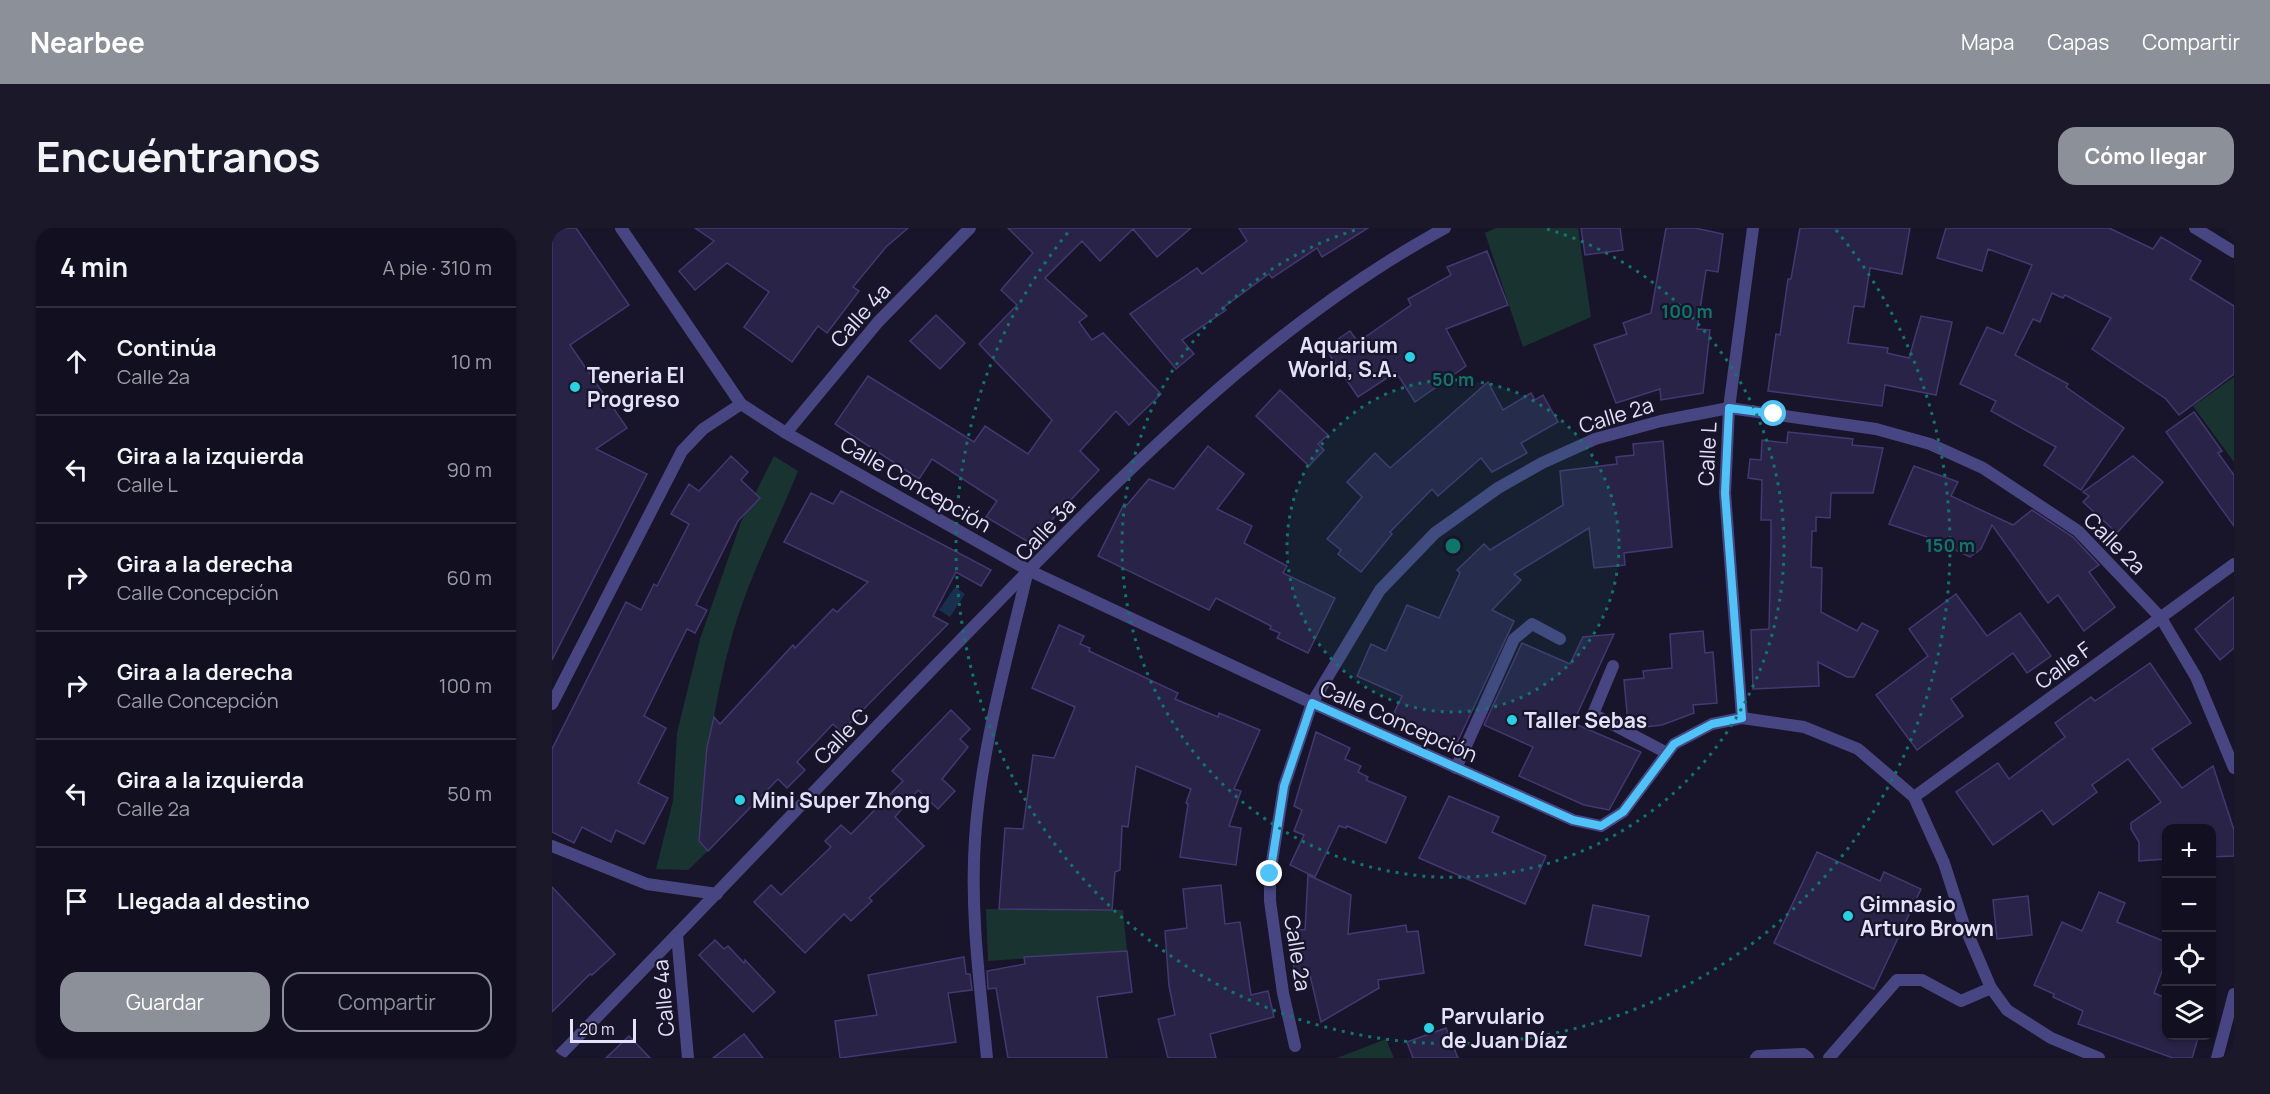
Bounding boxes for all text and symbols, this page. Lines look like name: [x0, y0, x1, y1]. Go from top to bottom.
text: Nearbee: [30, 23, 145, 61]
text: Mapa: [1961, 28, 2014, 56]
text: Capas: [2047, 28, 2109, 56]
text: Compartir: [2142, 28, 2240, 56]
text: Encuéntranos: [36, 127, 321, 185]
button: Cómo llegar: [2058, 127, 2234, 185]
text: 4 min: [60, 249, 128, 285]
text: A pie · 310 m: [383, 254, 492, 281]
street label: Calle 4a: [824, 277, 896, 353]
text: 100 m: [1661, 299, 1713, 323]
place label: Aquarium World, S.A.: [1288, 331, 1398, 383]
text: Continúa: [117, 333, 217, 363]
icon: ahead: [60, 345, 93, 378]
text: 10 m: [451, 348, 492, 375]
marker: Aquarium World, S.A.: [1403, 350, 1417, 364]
place label: Teneria El Progreso: [587, 361, 685, 413]
text: Calle 2a: [117, 363, 190, 390]
text: 50 m: [1432, 367, 1474, 391]
marker: Teneria El Progreso: [568, 380, 582, 394]
street label: Calle 2a: [1575, 390, 1657, 440]
route start: [1760, 400, 1786, 426]
street label: Calle L: [1691, 421, 1723, 487]
street label: Calle Concepción: [836, 429, 996, 539]
text: Gira a la izquierda: [117, 441, 304, 471]
icon: left: [60, 453, 93, 486]
text: 90 m: [446, 456, 492, 483]
text: Calle L: [117, 471, 178, 498]
street label: Calle 3a: [1009, 492, 1081, 566]
street label: Calle 2a: [2078, 506, 2152, 580]
text: 150 m: [1925, 533, 1975, 557]
centre of rings: [1443, 536, 1463, 556]
text: Gira a la derecha: [117, 549, 293, 579]
icon: right: [60, 561, 93, 594]
text: 60 m: [446, 564, 492, 591]
text: Calle Concepción: [117, 579, 279, 606]
street label: Calle F: [2029, 635, 2097, 695]
text: Gira a la derecha: [117, 657, 293, 687]
icon: right: [60, 669, 93, 702]
text: 100 m: [439, 672, 492, 699]
street label: Calle Concepción: [1316, 674, 1482, 768]
text: Calle Concepción: [117, 687, 279, 714]
street label: Calle C: [807, 702, 875, 770]
place label: Taller Sebas: [1524, 706, 1647, 734]
marker: Taller Sebas: [1505, 713, 1519, 727]
text: Gira a la izquierda: [117, 765, 304, 795]
icon: left: [60, 777, 93, 810]
text: 50 m: [447, 780, 492, 807]
place label: Mini Super Zhong: [752, 786, 930, 814]
marker: Mini Super Zhong: [733, 793, 747, 807]
text: Calle 2a: [117, 795, 190, 822]
map controls: [2162, 824, 2216, 1040]
button: +: [2162, 824, 2216, 878]
route end: [1256, 860, 1282, 886]
button: −: [2162, 878, 2216, 932]
icon: arrive: [60, 885, 93, 918]
text: Llegada al destino: [117, 886, 310, 916]
place label: Gimnasio Arturo Brown: [1860, 890, 1994, 942]
marker: Gimnasio Arturo Brown: [1841, 909, 1855, 923]
street label: Calle 2a: [1278, 913, 1318, 993]
button: locate: [2162, 932, 2216, 986]
street label: Calle 4a: [646, 958, 680, 1038]
button: Guardar: [60, 972, 270, 1032]
button: Compartir: [282, 972, 492, 1032]
button: layers: [2162, 986, 2216, 1040]
place label: Parvulario de Juan Díaz: [1441, 1002, 1568, 1054]
scale bar: [570, 1016, 636, 1044]
text: 20 m: [579, 1018, 615, 1040]
marker: Parvulario de Juan Díaz: [1422, 1021, 1436, 1035]

